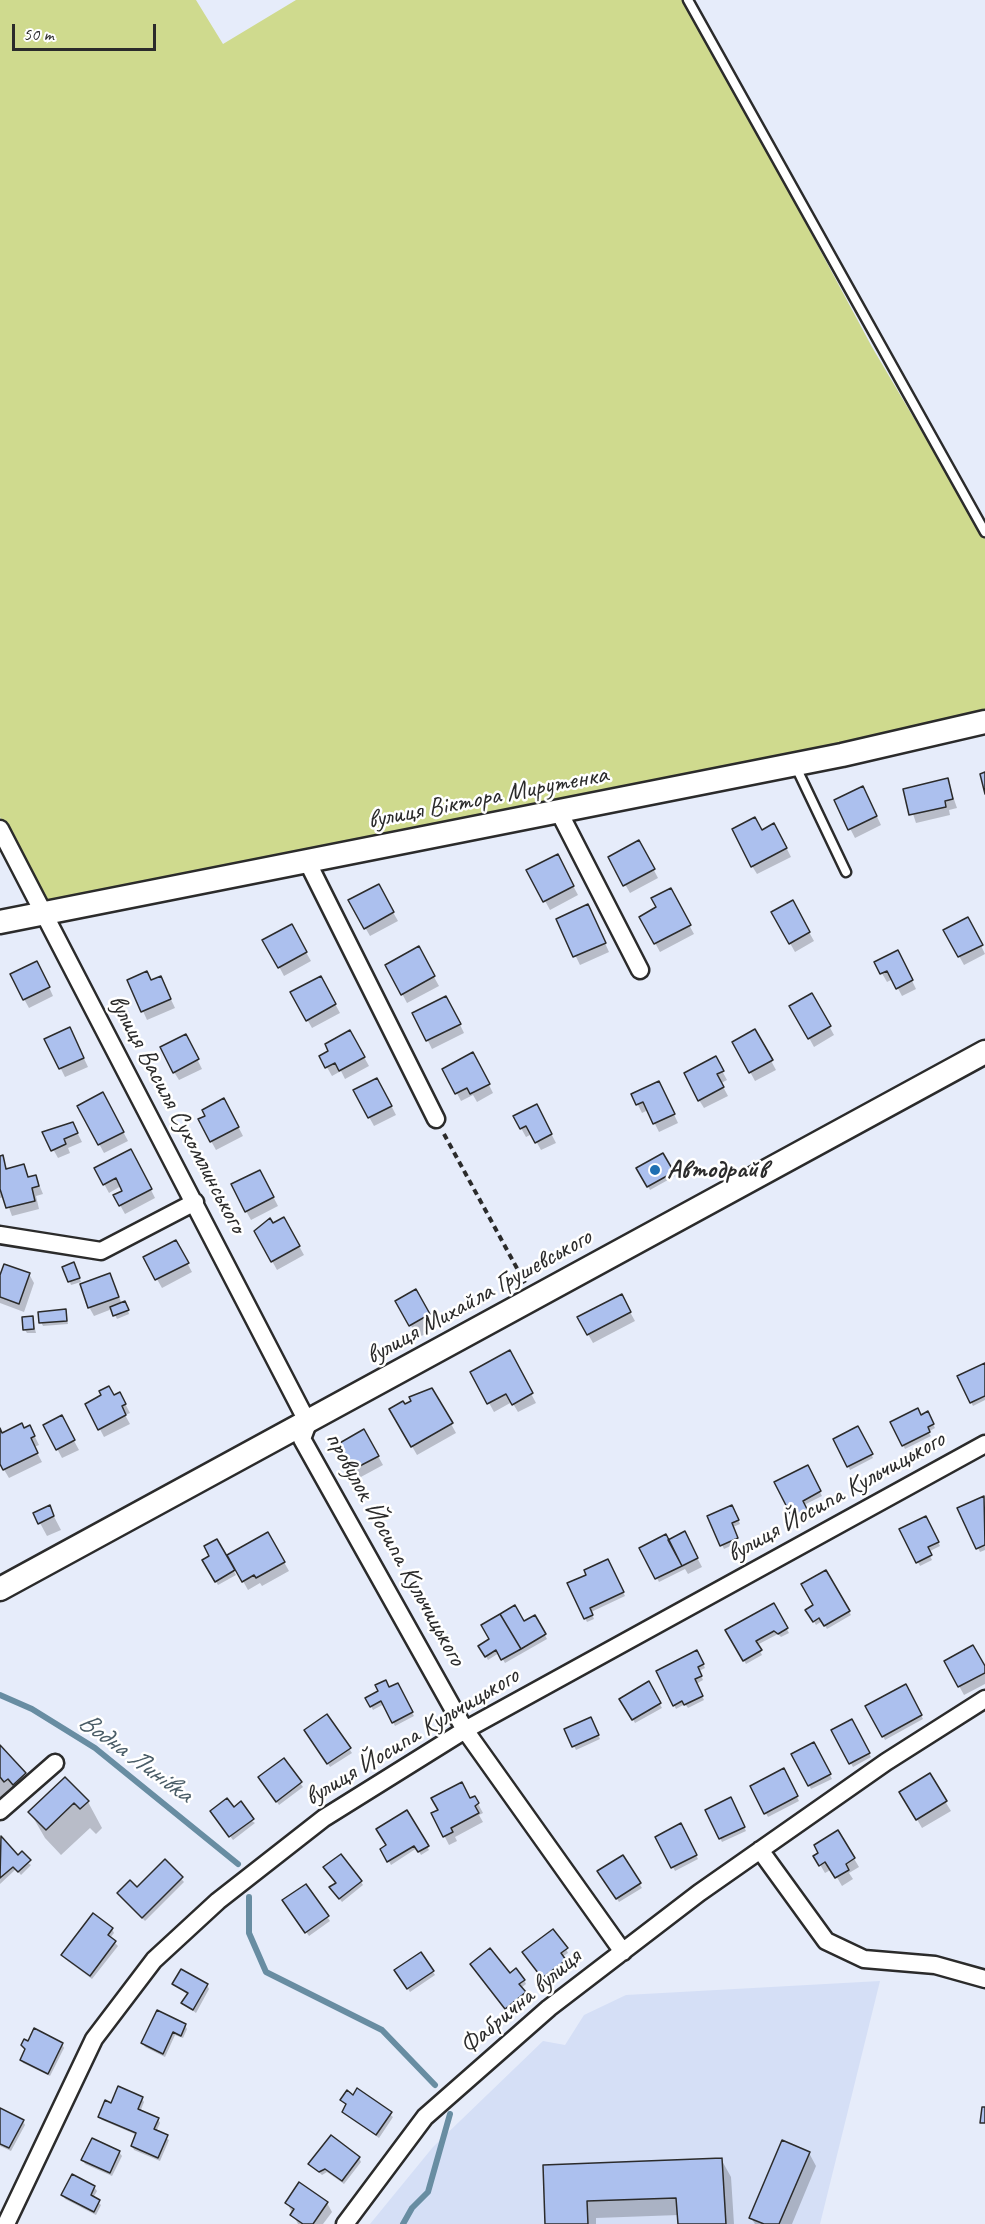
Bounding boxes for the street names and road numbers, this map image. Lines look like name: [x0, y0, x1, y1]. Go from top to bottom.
street label: вулиця Віктора Мирутенка: [365, 759, 611, 837]
street label: вулиця Василя Сухомлинського: [101, 989, 253, 1239]
street label: вулиця Михайла Грушевського: [361, 1222, 597, 1372]
street label: вулиця Йосипа Кульчицького: [722, 1424, 950, 1570]
street label: провулок Йосипа Кульчицького: [318, 1426, 472, 1672]
street label: вулиця Йосипа Кульчицького: [299, 1661, 525, 1813]
street label: Фабрична вулиця: [454, 1942, 588, 2062]

